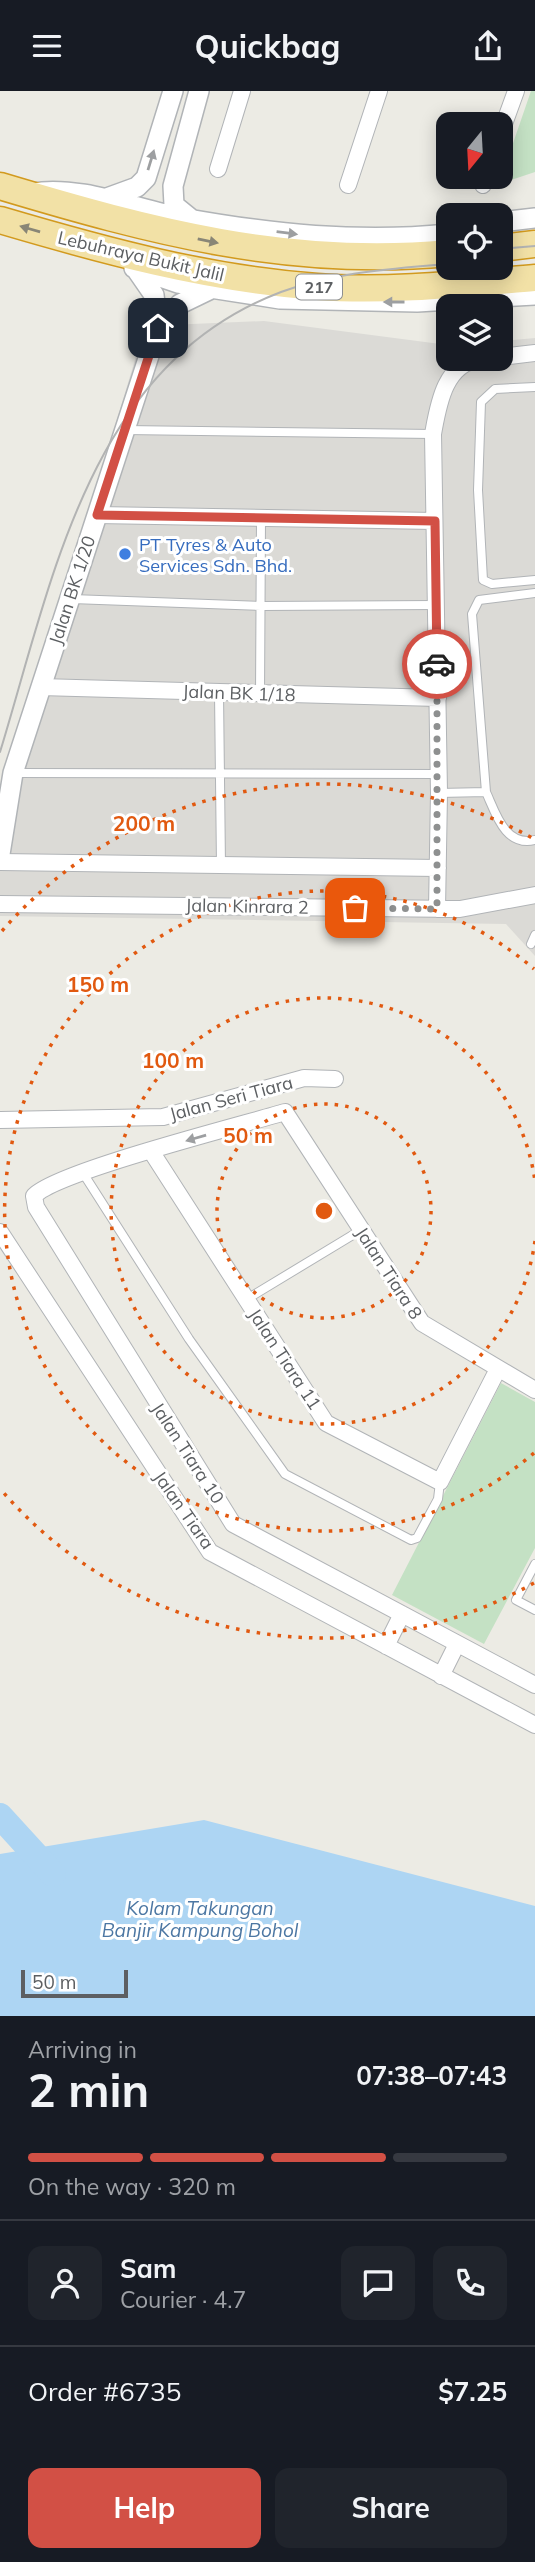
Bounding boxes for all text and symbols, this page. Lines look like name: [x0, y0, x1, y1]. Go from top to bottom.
text: Quickbag: [195, 26, 340, 66]
icon: menu: [28, 27, 66, 65]
icon: share: [469, 27, 507, 65]
north arrow: [436, 112, 513, 189]
map controls: [436, 112, 513, 371]
one-way arrow: [147, 149, 157, 170]
button: locate: [436, 203, 513, 280]
one-way arrow: [19, 223, 40, 233]
street label: Lebuhraya Bukit Jalil: [56, 226, 226, 286]
one-way arrow: [276, 227, 298, 238]
one-way arrow: [197, 236, 219, 247]
road number: 217: [296, 275, 342, 299]
button: layers: [436, 294, 513, 371]
one-way arrow: [382, 296, 404, 308]
pin: [128, 298, 188, 358]
icon: home: [139, 309, 177, 347]
street label: Jalan BK 1/20: [44, 533, 100, 647]
place label: PT Tyres & Auto Services Sdn. Bhd.: [139, 533, 292, 577]
marker: PT Tyres & Auto Services Sdn. Bhd.: [117, 546, 133, 562]
courier: [402, 629, 472, 699]
icon: car: [418, 645, 456, 683]
street label: Jalan BK 1/18: [182, 680, 296, 706]
text: 200 m: [113, 810, 175, 836]
pin: [325, 878, 385, 938]
icon: bag: [336, 889, 374, 927]
street label: Jalan Kinrara 2: [185, 893, 309, 919]
text: 150 m: [67, 971, 129, 997]
text: 100 m: [142, 1047, 204, 1073]
street label: Jalan Seri Tiara: [167, 1070, 295, 1126]
text: 50 m: [223, 1122, 273, 1148]
one-way arrow: [185, 1133, 207, 1144]
centre of rings: [312, 1199, 336, 1223]
street label: Jalan Tiara 8: [351, 1222, 427, 1324]
street label: Jalan Tiara 11: [244, 1304, 326, 1414]
street label: Jalan Tiara 10: [147, 1398, 229, 1508]
street label: Jalan Tiara: [149, 1466, 219, 1554]
water label: Kolam Takungan Banjir Kampung Bohol: [102, 1896, 299, 1942]
scale bar: [21, 1967, 128, 1999]
text: 50 m: [32, 1970, 76, 1994]
text: Arriving in: [28, 2035, 137, 2064]
text: 07:38–07:43: [356, 2059, 507, 2092]
text: 2 min: [28, 2061, 149, 2119]
text: On the way · 320 m: [28, 2172, 236, 2201]
button: person: [28, 2246, 102, 2320]
button: chat: [341, 2246, 415, 2320]
button: phone: [433, 2246, 507, 2320]
text: Sam: [120, 2252, 176, 2285]
text: Courier · 4.7: [120, 2285, 246, 2314]
text: Order #6735: [28, 2375, 181, 2408]
text: $7.25: [438, 2375, 507, 2408]
button: Help: [28, 2468, 261, 2548]
button: Share: [275, 2468, 507, 2548]

